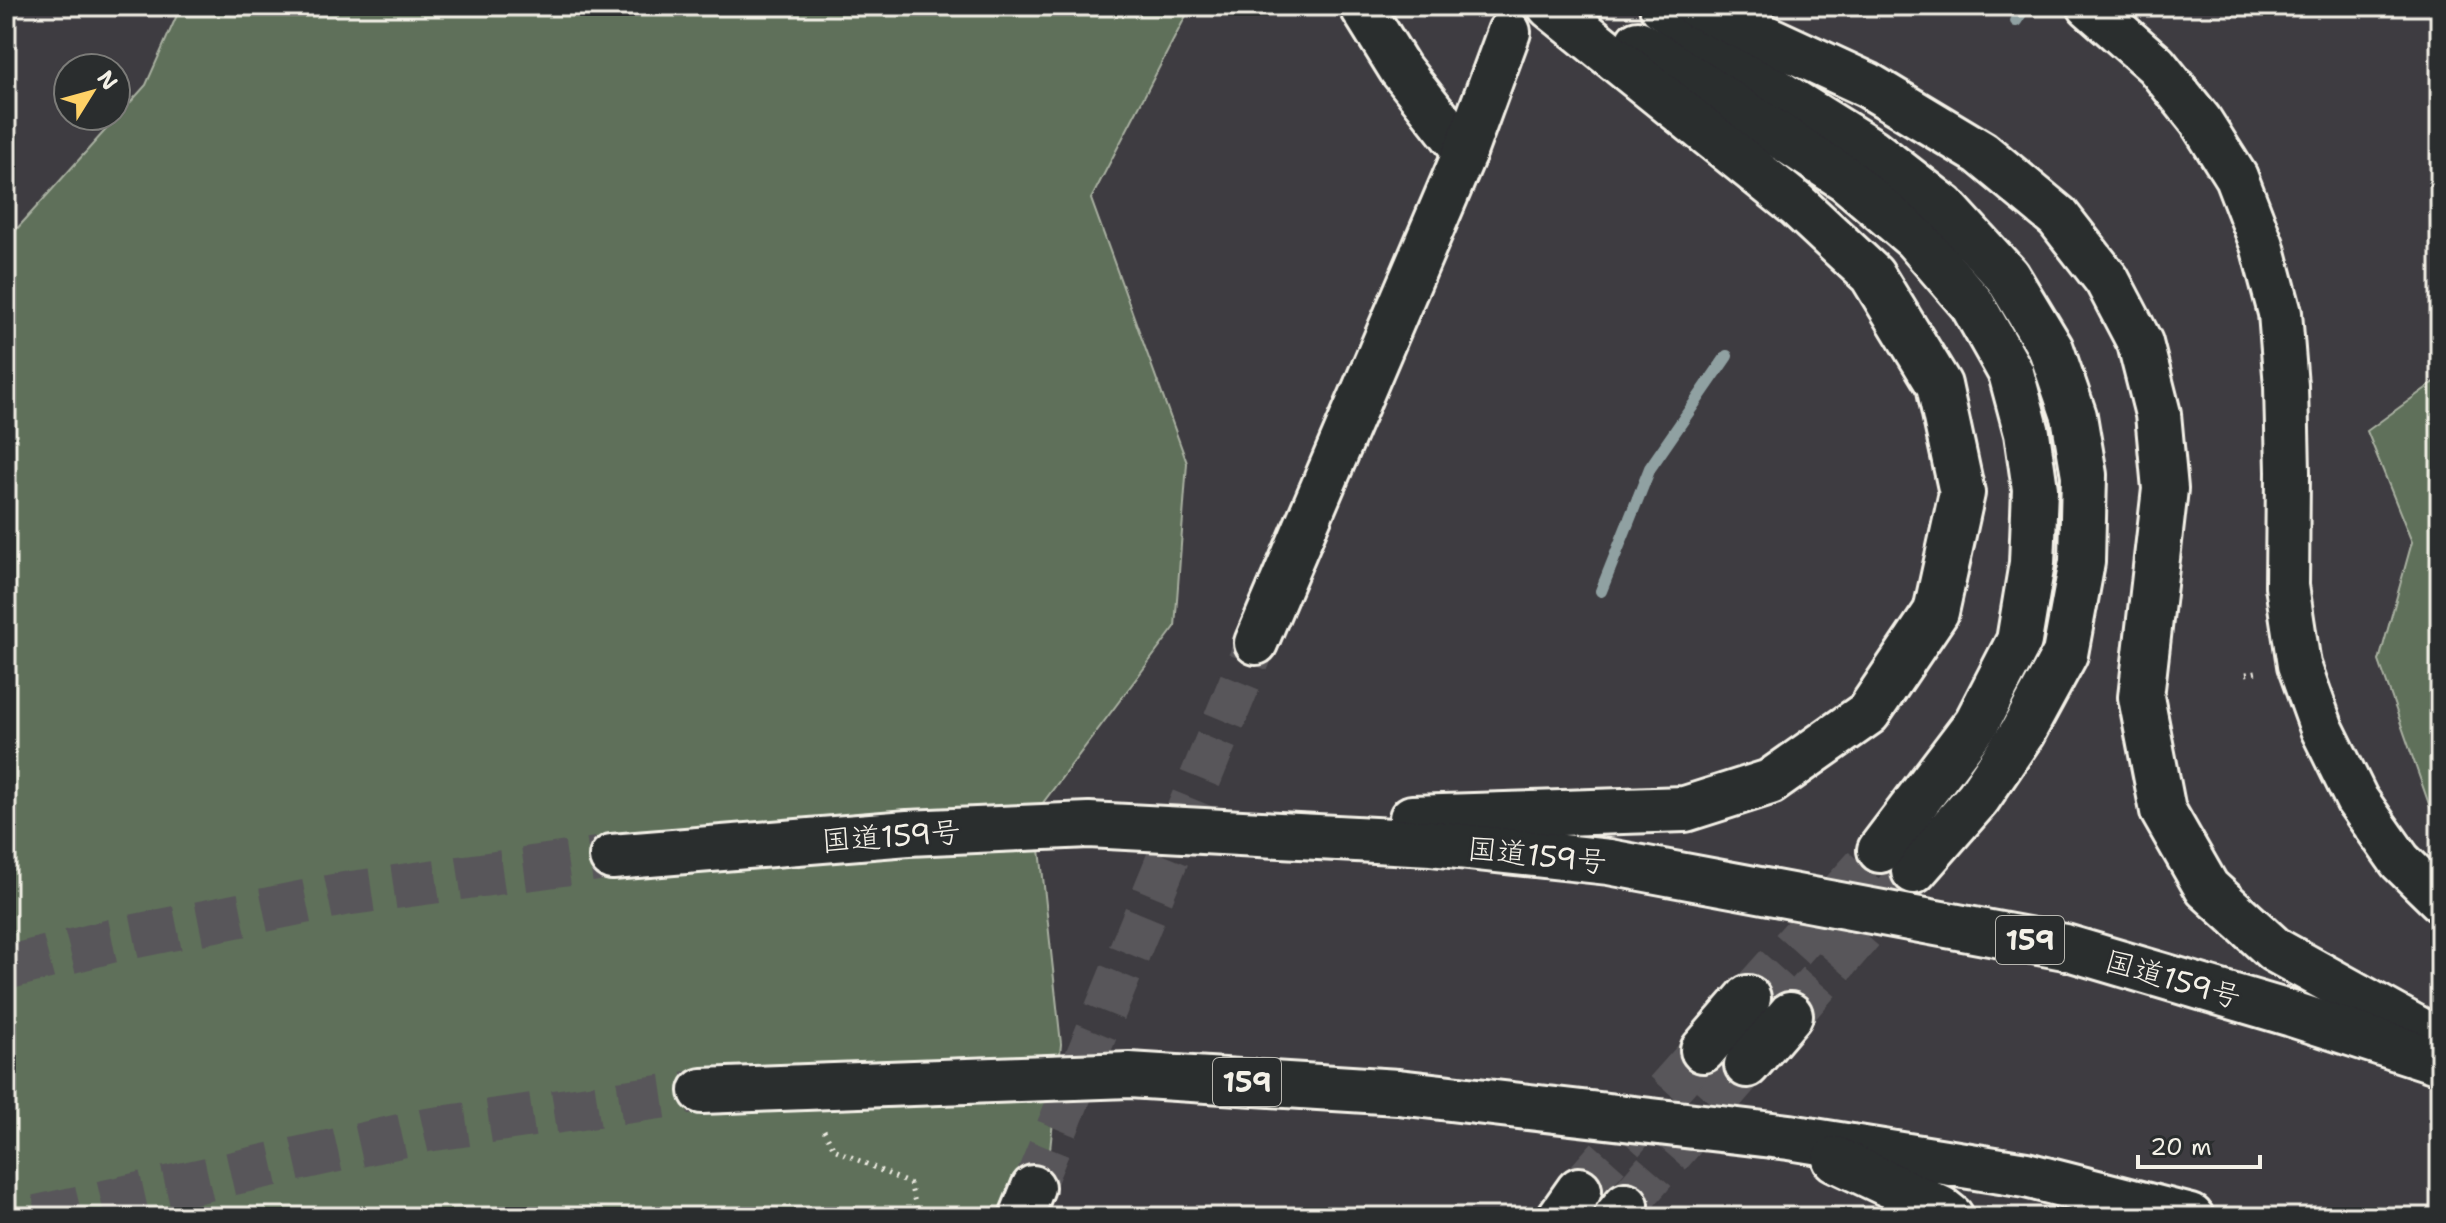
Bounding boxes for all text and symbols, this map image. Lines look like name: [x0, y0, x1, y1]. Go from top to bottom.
north arrow: [52, 52, 132, 132]
text: N: [91, 65, 124, 96]
street label: 国道159号: [820, 811, 962, 861]
street label: 国道159号: [1465, 827, 1609, 883]
road number: 159: [1996, 916, 2064, 964]
street label: 国道159号: [2100, 940, 2246, 1018]
road number: 159: [1213, 1058, 1281, 1106]
scale bar: [2138, 1119, 2260, 1169]
text: 20 m: [2150, 1131, 2212, 1163]

